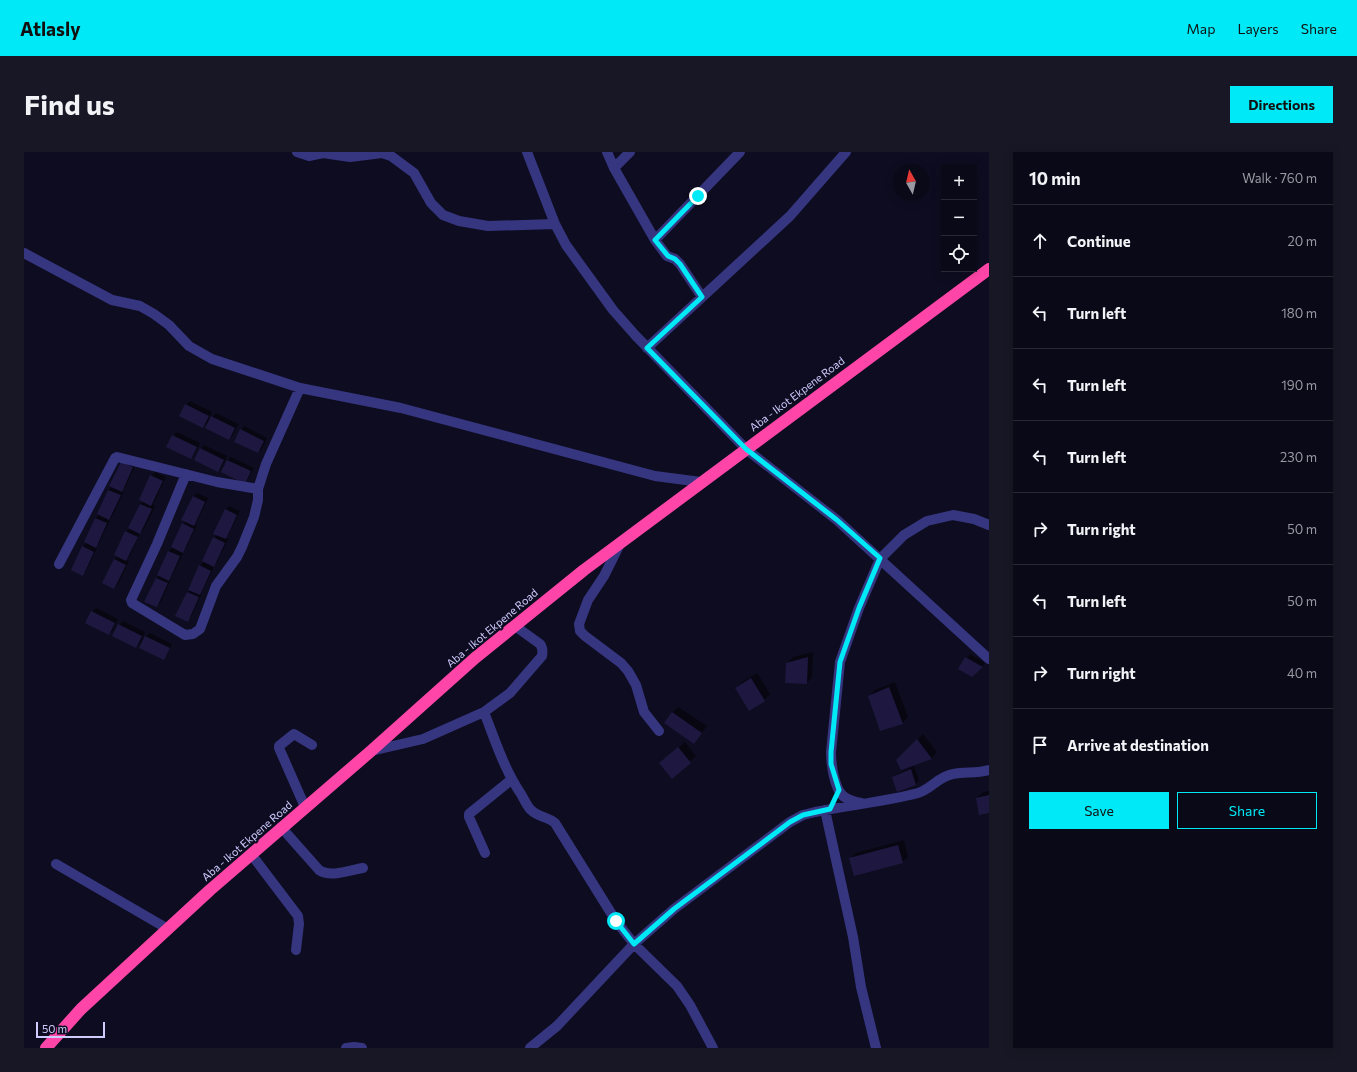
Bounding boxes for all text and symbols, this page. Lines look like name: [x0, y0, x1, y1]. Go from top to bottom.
text: Atlasly: [20, 17, 81, 40]
text: Map: [1187, 20, 1215, 37]
text: Layers: [1237, 20, 1279, 37]
text: Share: [1301, 20, 1337, 37]
button: Directions: [1230, 86, 1333, 123]
text: Find us: [24, 87, 115, 121]
north arrow: [893, 164, 929, 200]
map controls: [941, 164, 977, 272]
button: +: [941, 164, 977, 200]
text: 10 min: [1029, 168, 1081, 189]
text: Walk · 760 m: [1242, 170, 1317, 186]
route end: [689, 187, 707, 205]
button: −: [941, 200, 977, 236]
icon: ahead: [1029, 230, 1051, 252]
text: Continue: [1067, 232, 1131, 250]
text: 20 m: [1288, 233, 1317, 249]
button: locate: [941, 236, 977, 272]
icon: left: [1029, 302, 1051, 324]
text: Turn left: [1067, 304, 1126, 322]
text: 180 m: [1281, 305, 1317, 321]
street label: Aba - Ikot Ekpene Road: [747, 354, 847, 433]
icon: left: [1029, 374, 1051, 396]
text: Turn left: [1067, 376, 1126, 394]
text: 190 m: [1281, 377, 1317, 393]
icon: left: [1029, 446, 1051, 468]
text: Turn left: [1067, 448, 1126, 466]
text: 230 m: [1280, 449, 1317, 465]
icon: right: [1029, 518, 1051, 540]
text: Turn right: [1067, 520, 1136, 538]
text: 50 m: [1287, 521, 1317, 537]
street label: Aba - Ikot Ekpene Road: [443, 586, 540, 670]
icon: left: [1029, 590, 1051, 612]
text: Turn left: [1067, 592, 1126, 610]
text: 50 m: [1287, 593, 1317, 609]
icon: right: [1029, 662, 1051, 684]
text: Turn right: [1067, 664, 1136, 682]
text: 40 m: [1287, 665, 1317, 681]
icon: arrive: [1029, 734, 1051, 756]
text: Arrive at destination: [1067, 736, 1209, 754]
button: Save: [1029, 792, 1169, 829]
button: Share: [1177, 792, 1317, 829]
street label: Aba - Ikot Ekpene Road: [199, 798, 294, 883]
route start: [607, 912, 625, 930]
scale bar: [36, 1020, 105, 1039]
text: 50 m: [42, 1022, 67, 1035]

